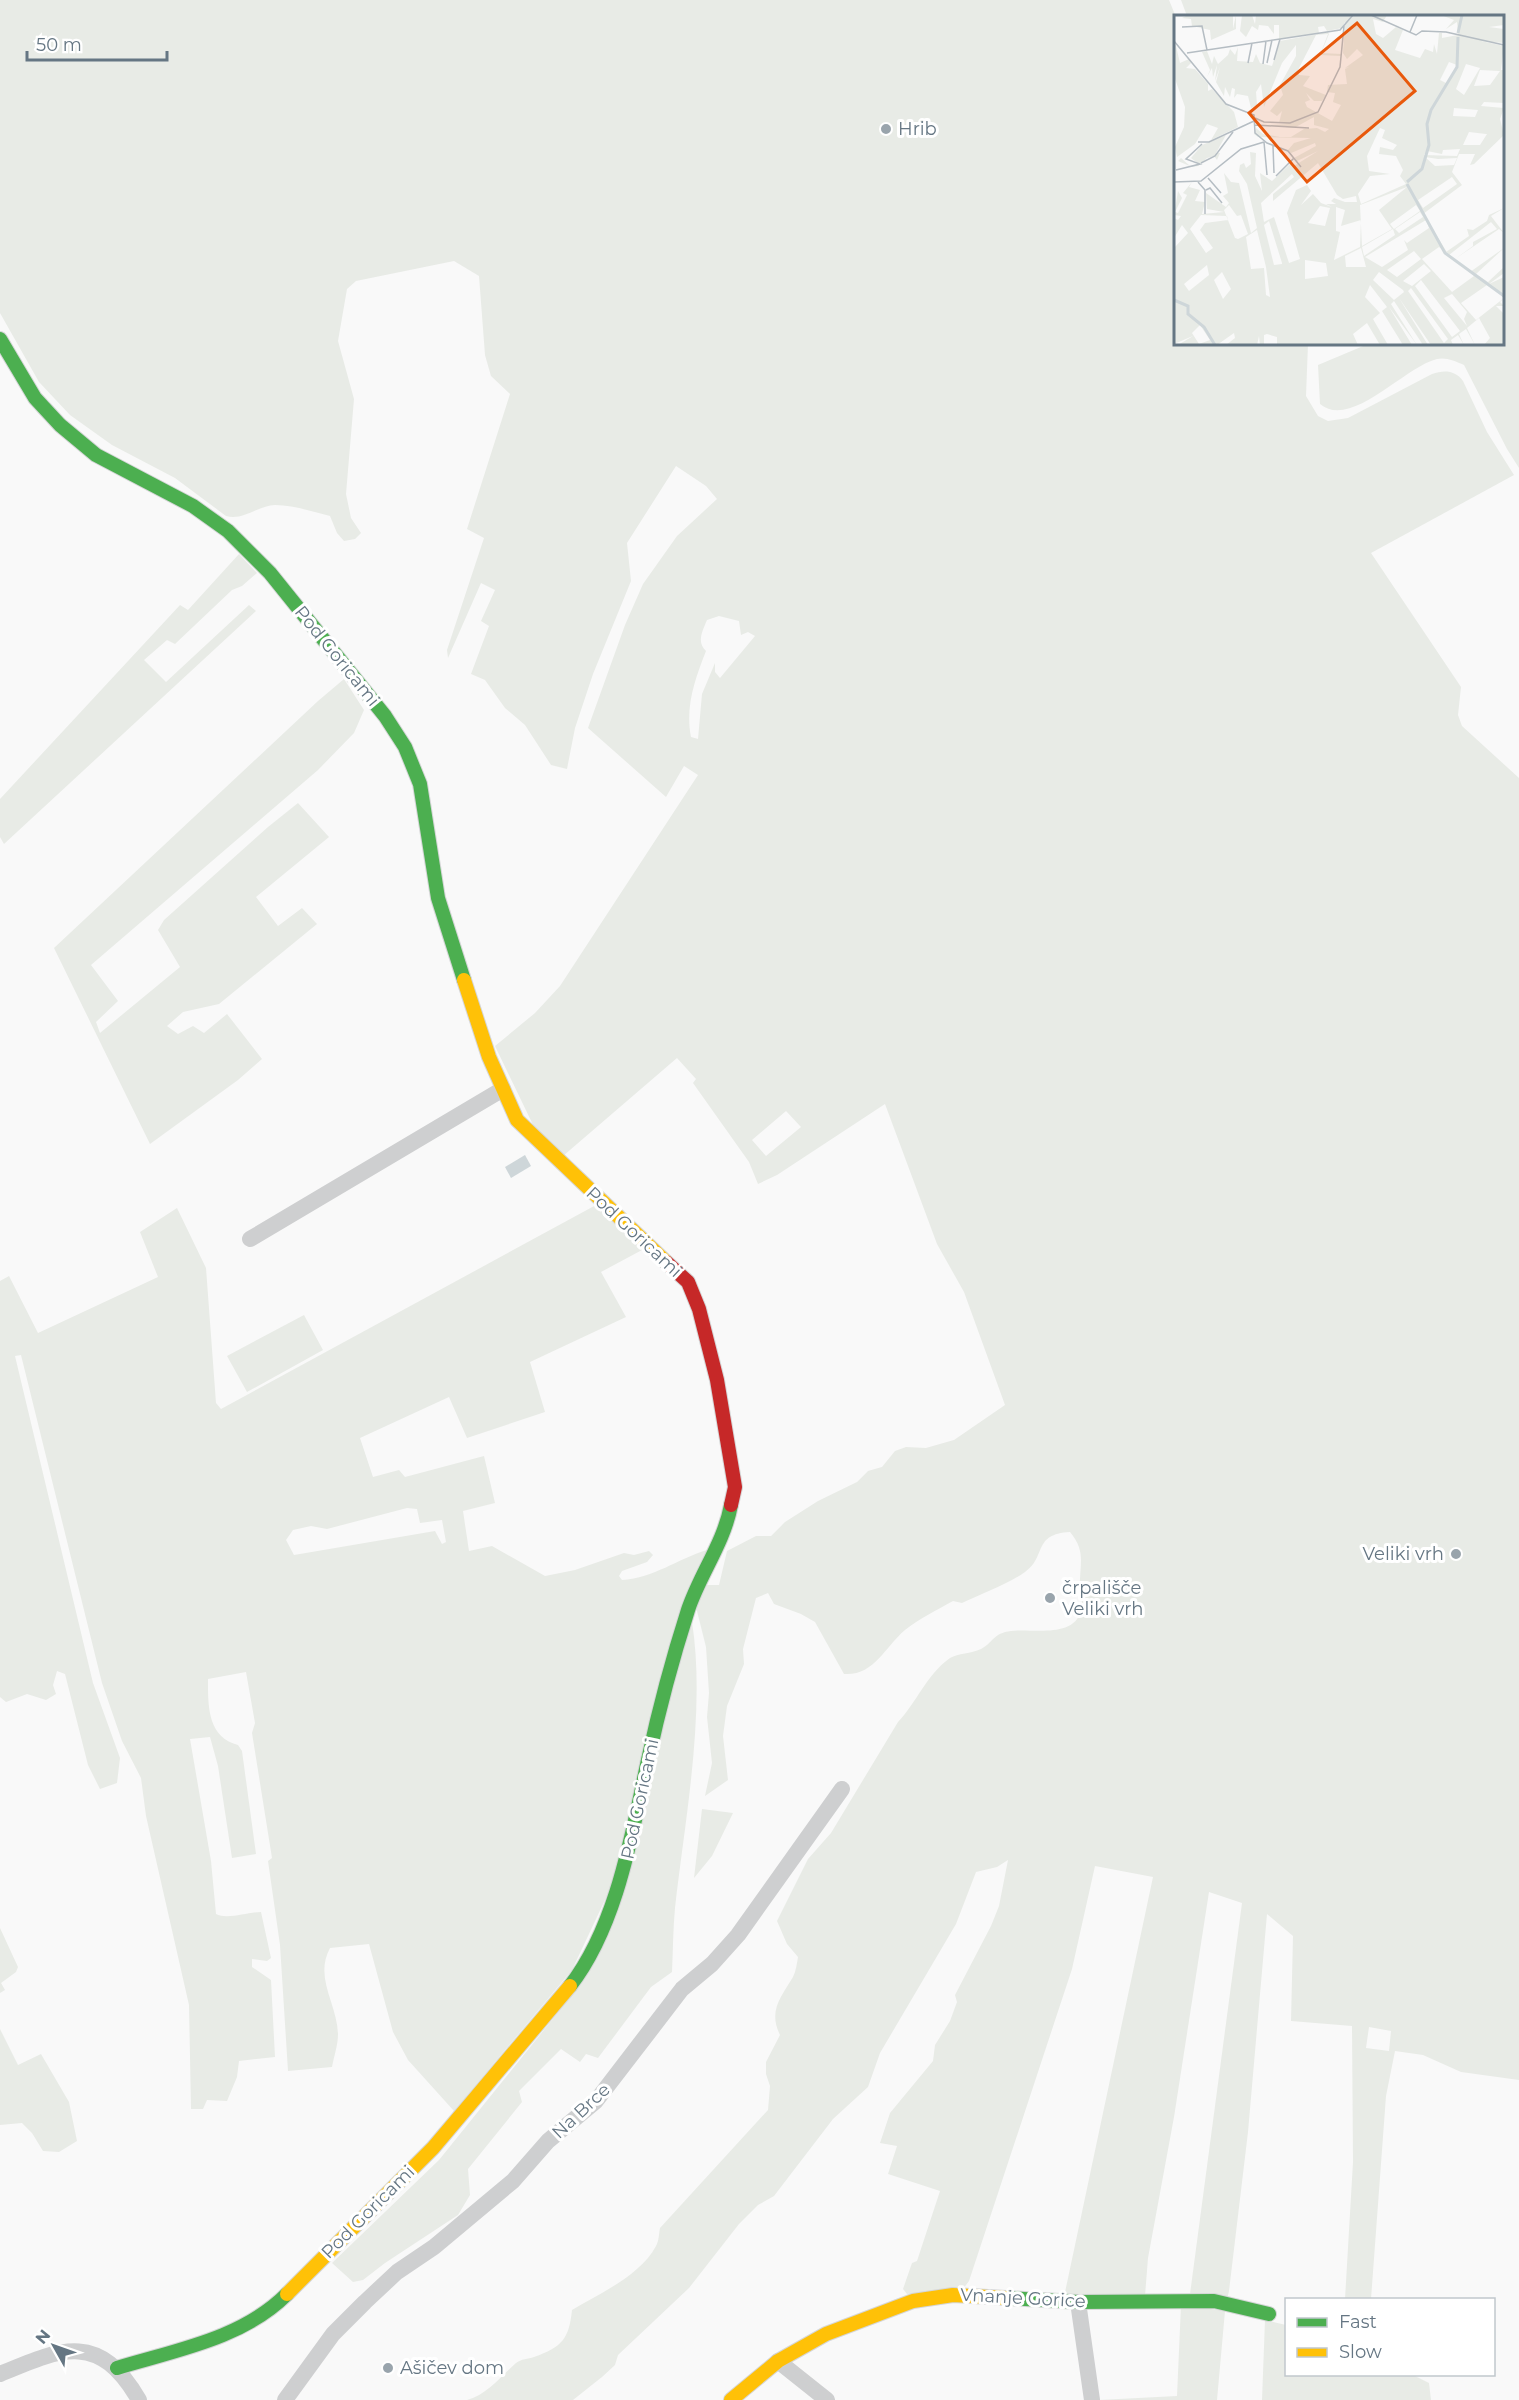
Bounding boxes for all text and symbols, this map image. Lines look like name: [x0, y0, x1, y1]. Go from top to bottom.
inset map: [1174, 15, 1504, 345]
scale bar: [27, 24, 166, 62]
text: 50 m: [36, 34, 82, 56]
place label: Hrib: [898, 118, 937, 140]
marker: Hrib: [879, 122, 893, 136]
street label: Pod Goricami: [290, 601, 384, 711]
street label: Pod Goricami: [582, 1182, 686, 1282]
place label: Veliki vrh: [1363, 1543, 1444, 1565]
marker: Veliki vrh: [1449, 1547, 1463, 1561]
place label: črpališče Veliki vrh: [1062, 1577, 1143, 1620]
marker: črpališče Veliki vrh: [1043, 1591, 1057, 1605]
street label: Pod Goricami: [616, 1737, 664, 1861]
street label: Na Brce: [547, 2079, 615, 2143]
street label: Pod Goricami: [317, 2161, 419, 2263]
street label: Vnanje Gorice: [960, 2284, 1086, 2312]
legend: [1285, 2298, 1495, 2376]
text: Fast: [1339, 2311, 1377, 2333]
north arrow: [24, 2316, 84, 2376]
text: N: [31, 2326, 54, 2348]
text: Slow: [1339, 2341, 1382, 2363]
place label: Ašičev dom: [400, 2357, 504, 2379]
marker: Ašičev dom: [381, 2361, 395, 2375]

